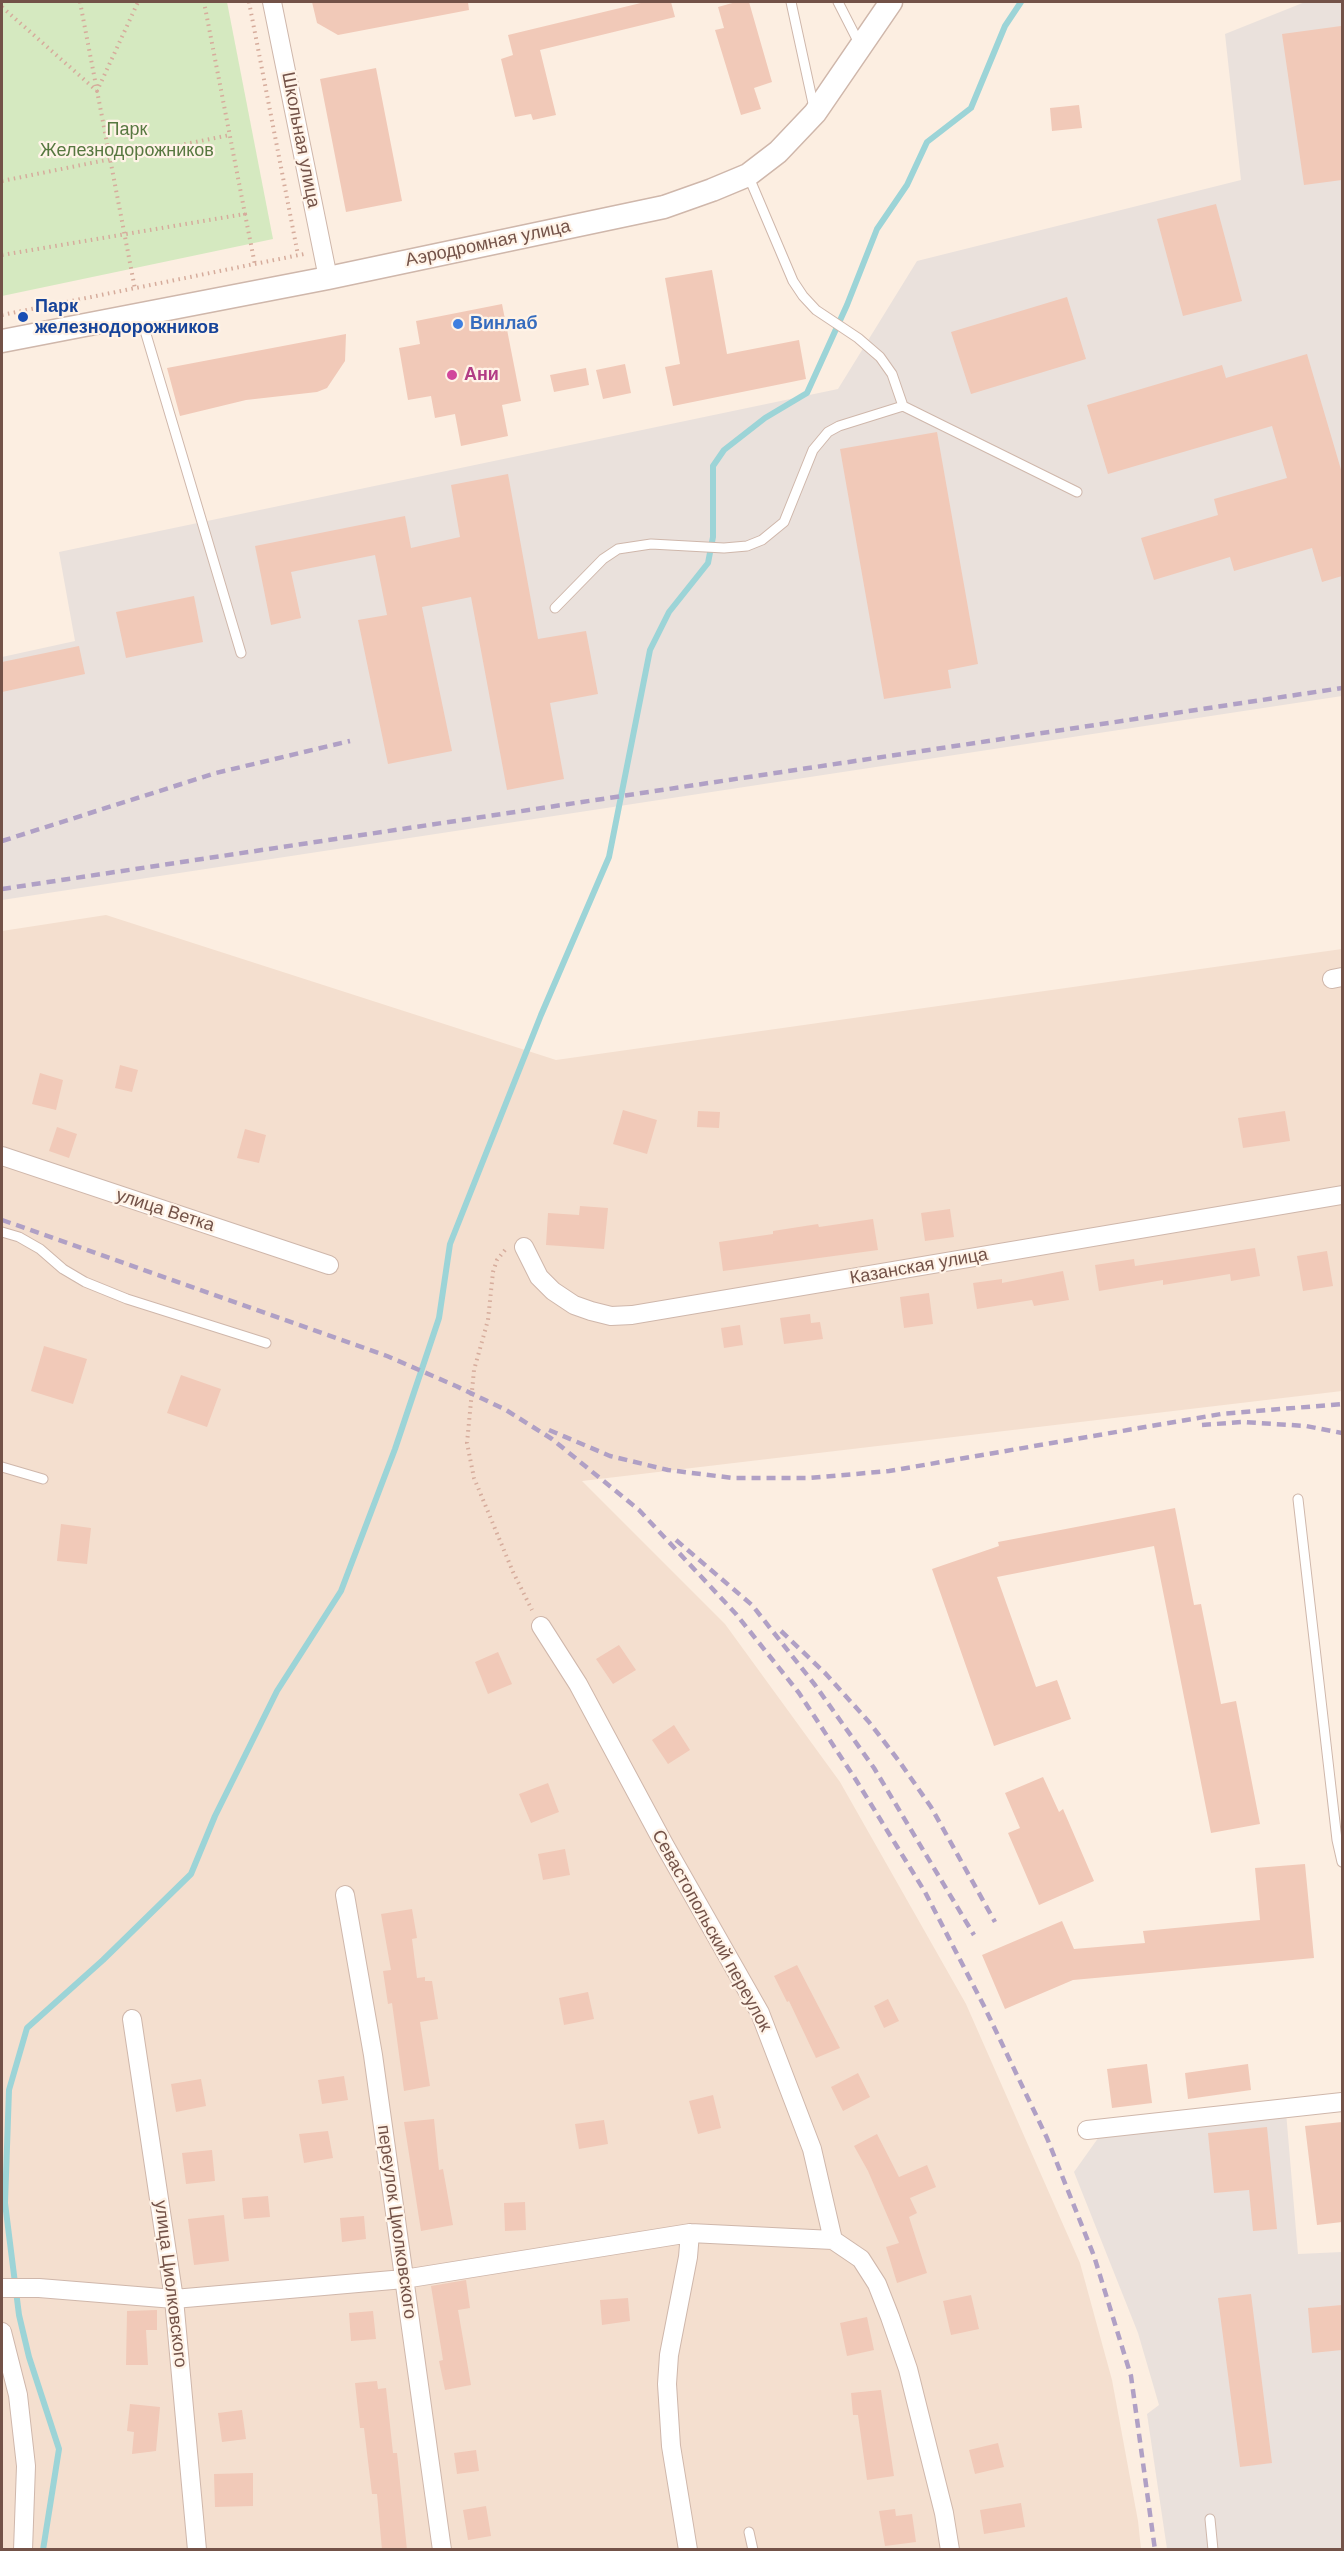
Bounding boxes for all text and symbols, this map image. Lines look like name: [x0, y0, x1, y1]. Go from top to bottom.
street label: Школьная улица: [276, 70, 324, 210]
park label: Парк Железнодорожников: [40, 119, 214, 162]
street label: Аэродромная улица: [404, 216, 572, 272]
place label: Парк железнодорожников: [35, 296, 219, 338]
marker: Парк железнодорожников: [16, 310, 30, 324]
place label: Винлаб: [470, 313, 538, 335]
marker: Винлаб: [451, 317, 465, 331]
place label: Ани: [464, 364, 499, 386]
marker: Ани: [445, 368, 459, 382]
street label: улица Ветка: [113, 1185, 217, 1237]
street label: Казанская улица: [848, 1244, 990, 1290]
street label: Севастопольский переулок: [646, 1826, 776, 2036]
street label: переулок Циолковского: [372, 2124, 420, 2320]
street label: улица Циолковского: [149, 2199, 191, 2369]

